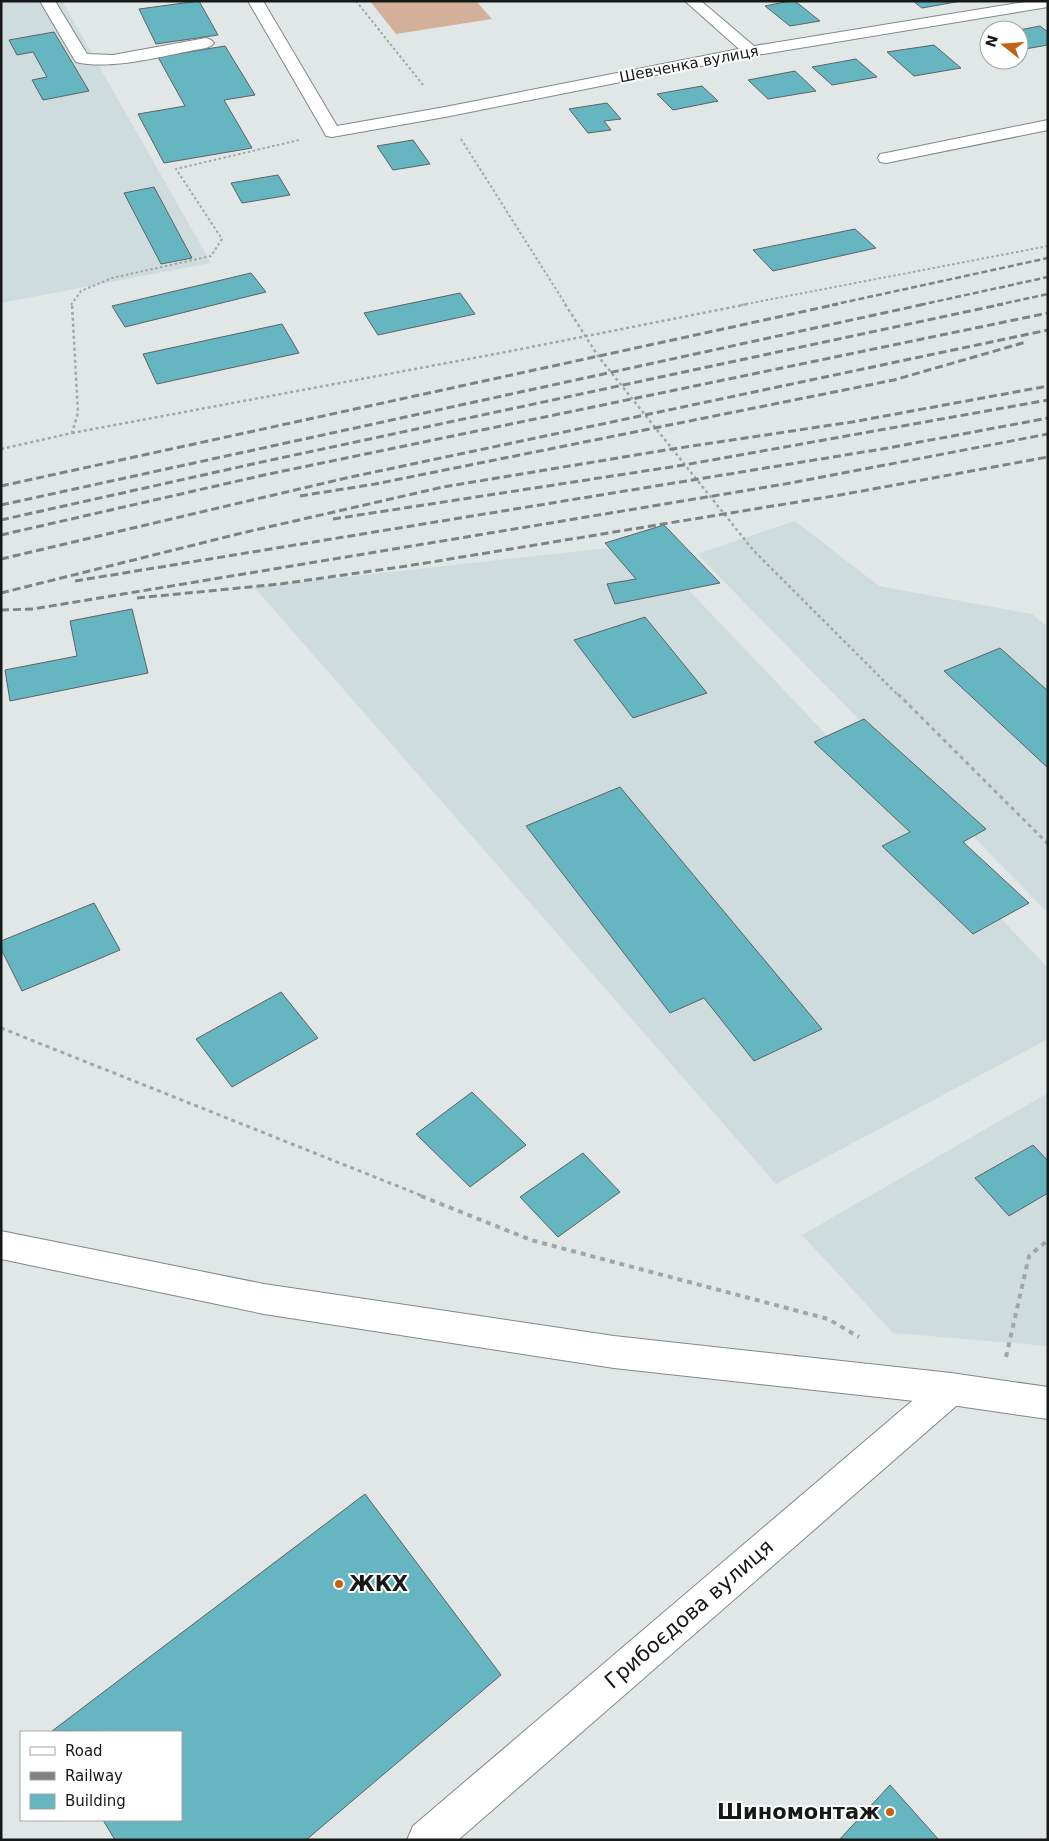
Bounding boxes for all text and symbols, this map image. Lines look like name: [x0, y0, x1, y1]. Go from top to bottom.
north arrow: [979, 20, 1029, 70]
text: N: [982, 33, 1001, 49]
street label: Шевченка вулиця: [618, 42, 760, 86]
street label: Грибоєдова вулиця: [600, 1534, 778, 1694]
place label: ЖКХ: [349, 1572, 408, 1596]
marker: ЖКХ: [333, 1578, 345, 1590]
legend: [20, 1731, 182, 1821]
text: Road: [65, 1742, 103, 1760]
text: Railway: [65, 1767, 123, 1785]
text: Building: [65, 1792, 126, 1810]
place label: Шиномонтаж: [717, 1800, 880, 1824]
marker: Шиномонтаж: [884, 1806, 896, 1818]

